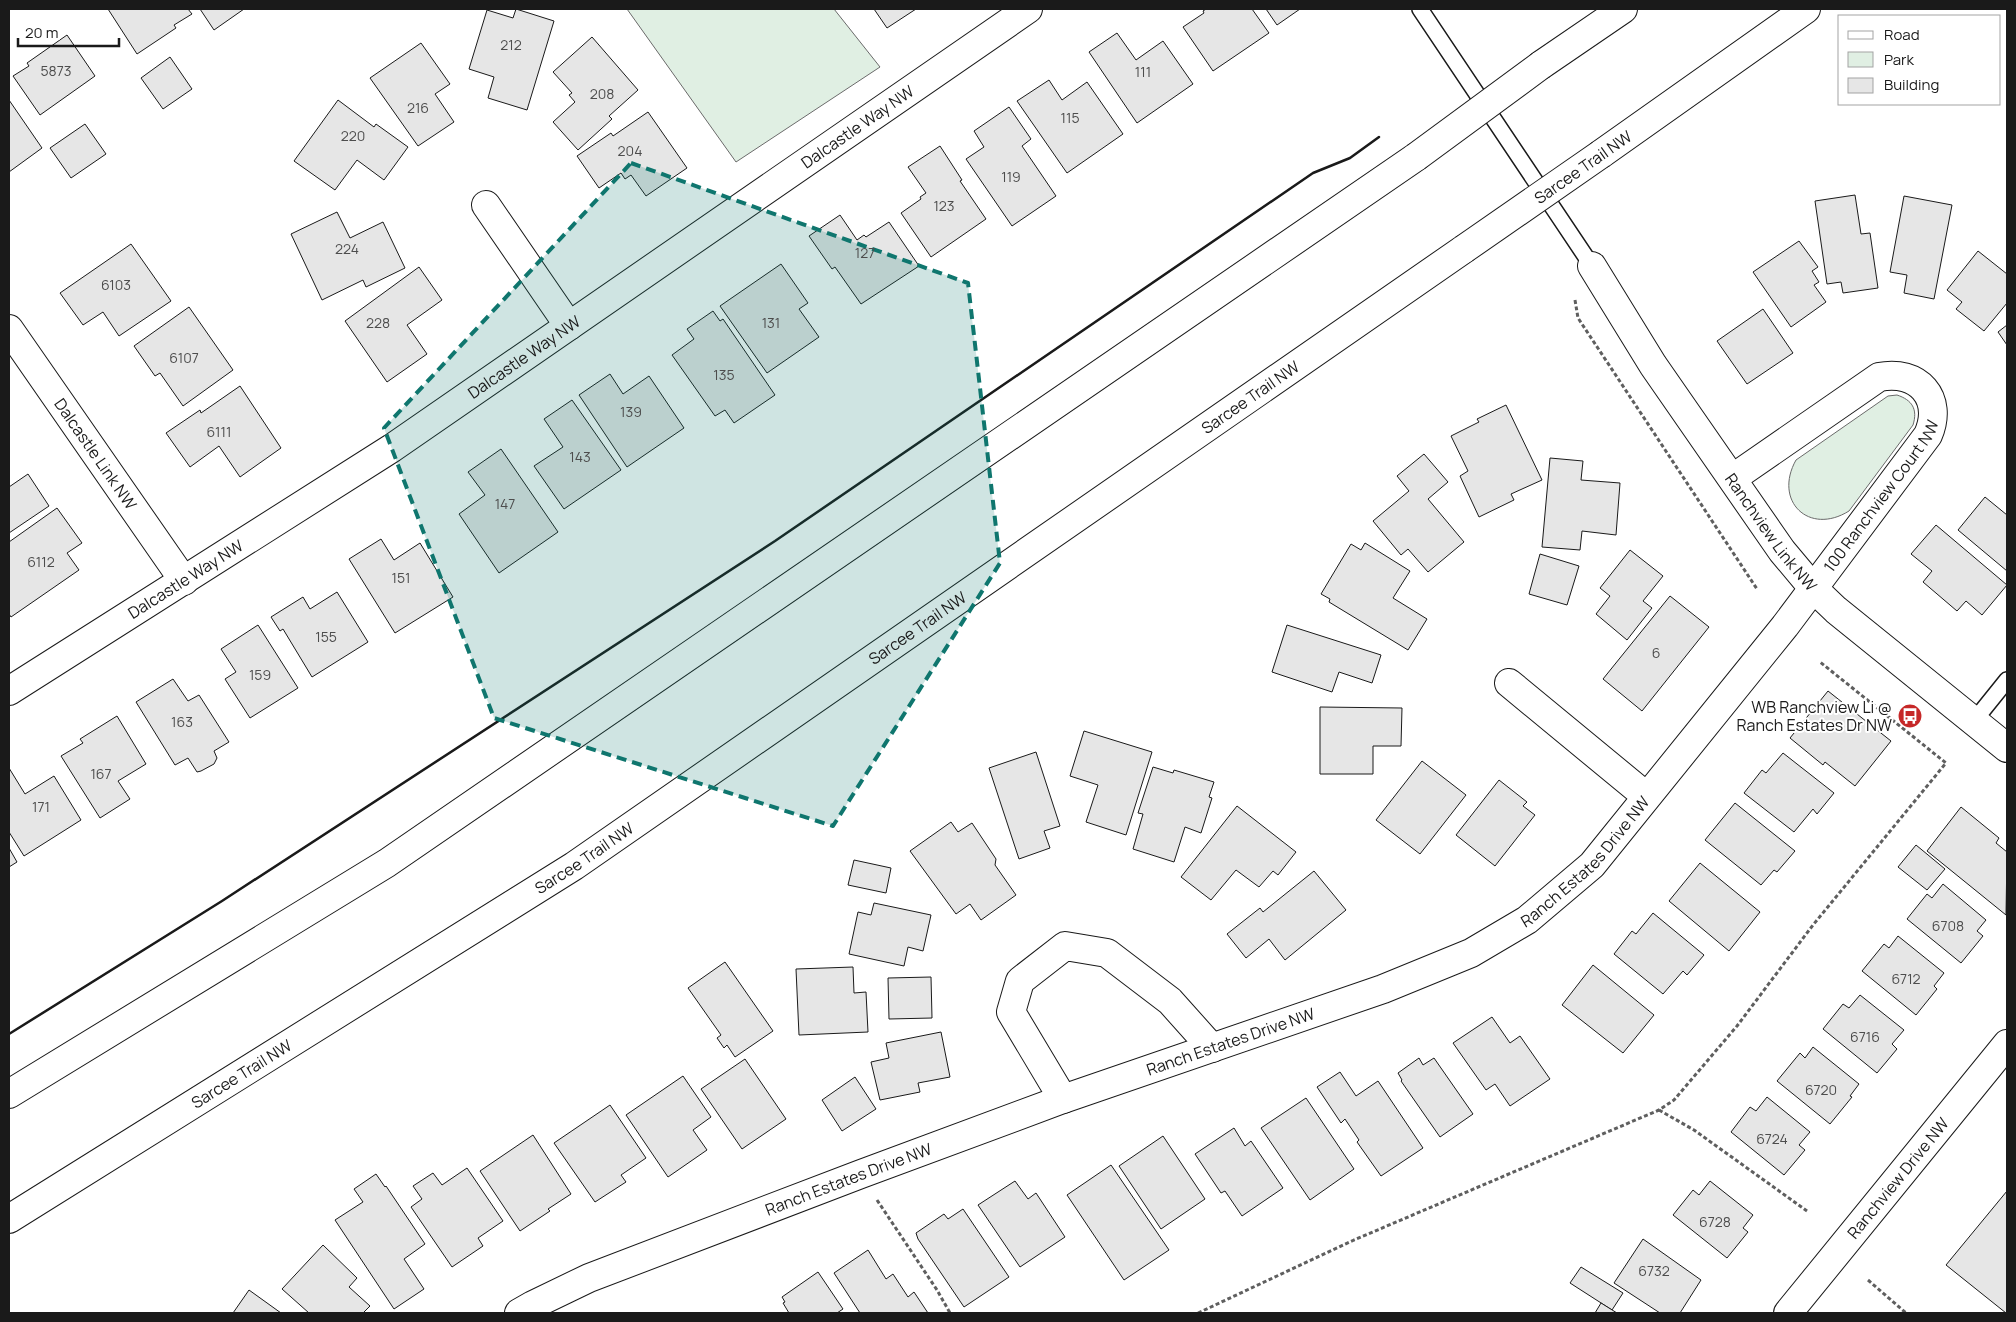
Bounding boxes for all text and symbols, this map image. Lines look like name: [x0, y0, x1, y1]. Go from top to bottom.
scale bar: [18, 15, 119, 47]
legend: [1838, 15, 2001, 105]
text: 20 m: [25, 22, 58, 43]
text: Road: [1884, 24, 1920, 45]
house number: 212: [500, 35, 522, 54]
text: Park: [1884, 49, 1914, 70]
house number: 5873: [41, 61, 71, 80]
house number: 111: [1135, 62, 1151, 81]
text: Building: [1884, 74, 1939, 95]
street label: Dalcastle Way NW: [797, 80, 918, 173]
house number: 208: [590, 84, 614, 103]
house number: 216: [407, 98, 429, 117]
house number: 115: [1060, 108, 1080, 127]
street label: Sarcee Trail NW: [1530, 125, 1636, 209]
house number: 220: [341, 126, 365, 145]
house number: 204: [618, 141, 642, 160]
house number: 119: [1001, 167, 1021, 186]
house number: 123: [933, 196, 955, 215]
house number: 224: [335, 239, 359, 258]
house number: 127: [855, 243, 875, 262]
house number: 6103: [101, 275, 131, 294]
street label: Dalcastle Way NW: [463, 310, 585, 404]
house number: 228: [366, 313, 390, 332]
house number: 131: [762, 313, 780, 332]
house number: 6107: [169, 348, 199, 367]
street label: Sarcee Trail NW: [1197, 356, 1304, 439]
house number: 135: [713, 365, 735, 384]
street label: Dalcastle Link NW: [49, 394, 142, 514]
house number: 139: [620, 402, 642, 421]
street label: 100 Ranchview Court NW: [1818, 417, 1943, 576]
house number: 6111: [207, 422, 231, 441]
house number: 143: [569, 447, 591, 466]
street label: Ranchview Link NW: [1720, 469, 1822, 596]
house number: 147: [495, 494, 515, 513]
street label: Dalcastle Way NW: [124, 534, 247, 624]
house number: 6112: [27, 552, 55, 571]
house number: 151: [391, 568, 411, 587]
street label: Sarcee Trail NW: [864, 586, 971, 670]
house number: 155: [315, 627, 337, 646]
house number: 6: [1652, 643, 1660, 662]
house number: 159: [249, 665, 271, 684]
place label: WB Ranchview Li @ Ranch Estates Dr NW: [1737, 696, 1892, 736]
bus stop icon: WB Ranchview Li @ Ranch Estates Dr NW: [1897, 703, 1923, 729]
house number: 163: [171, 712, 193, 731]
house number: 167: [90, 764, 112, 783]
street label: Ranch Estates Drive NW: [1517, 791, 1654, 932]
house number: 171: [32, 797, 50, 816]
street label: Sarcee Trail NW: [530, 817, 638, 899]
house number: 6708: [1932, 916, 1964, 935]
house number: 6712: [1891, 969, 1921, 988]
street label: Ranch Estates Drive NW: [1143, 1002, 1317, 1081]
house number: 6716: [1850, 1027, 1880, 1046]
street label: Sarcee Trail NW: [187, 1034, 296, 1114]
house number: 6720: [1805, 1080, 1837, 1099]
street label: Ranchview Drive NW: [1842, 1113, 1954, 1243]
house number: 6724: [1756, 1129, 1788, 1148]
street label: Ranch Estates Drive NW: [762, 1138, 935, 1221]
house number: 6728: [1699, 1212, 1731, 1231]
house number: 6732: [1638, 1261, 1670, 1280]

